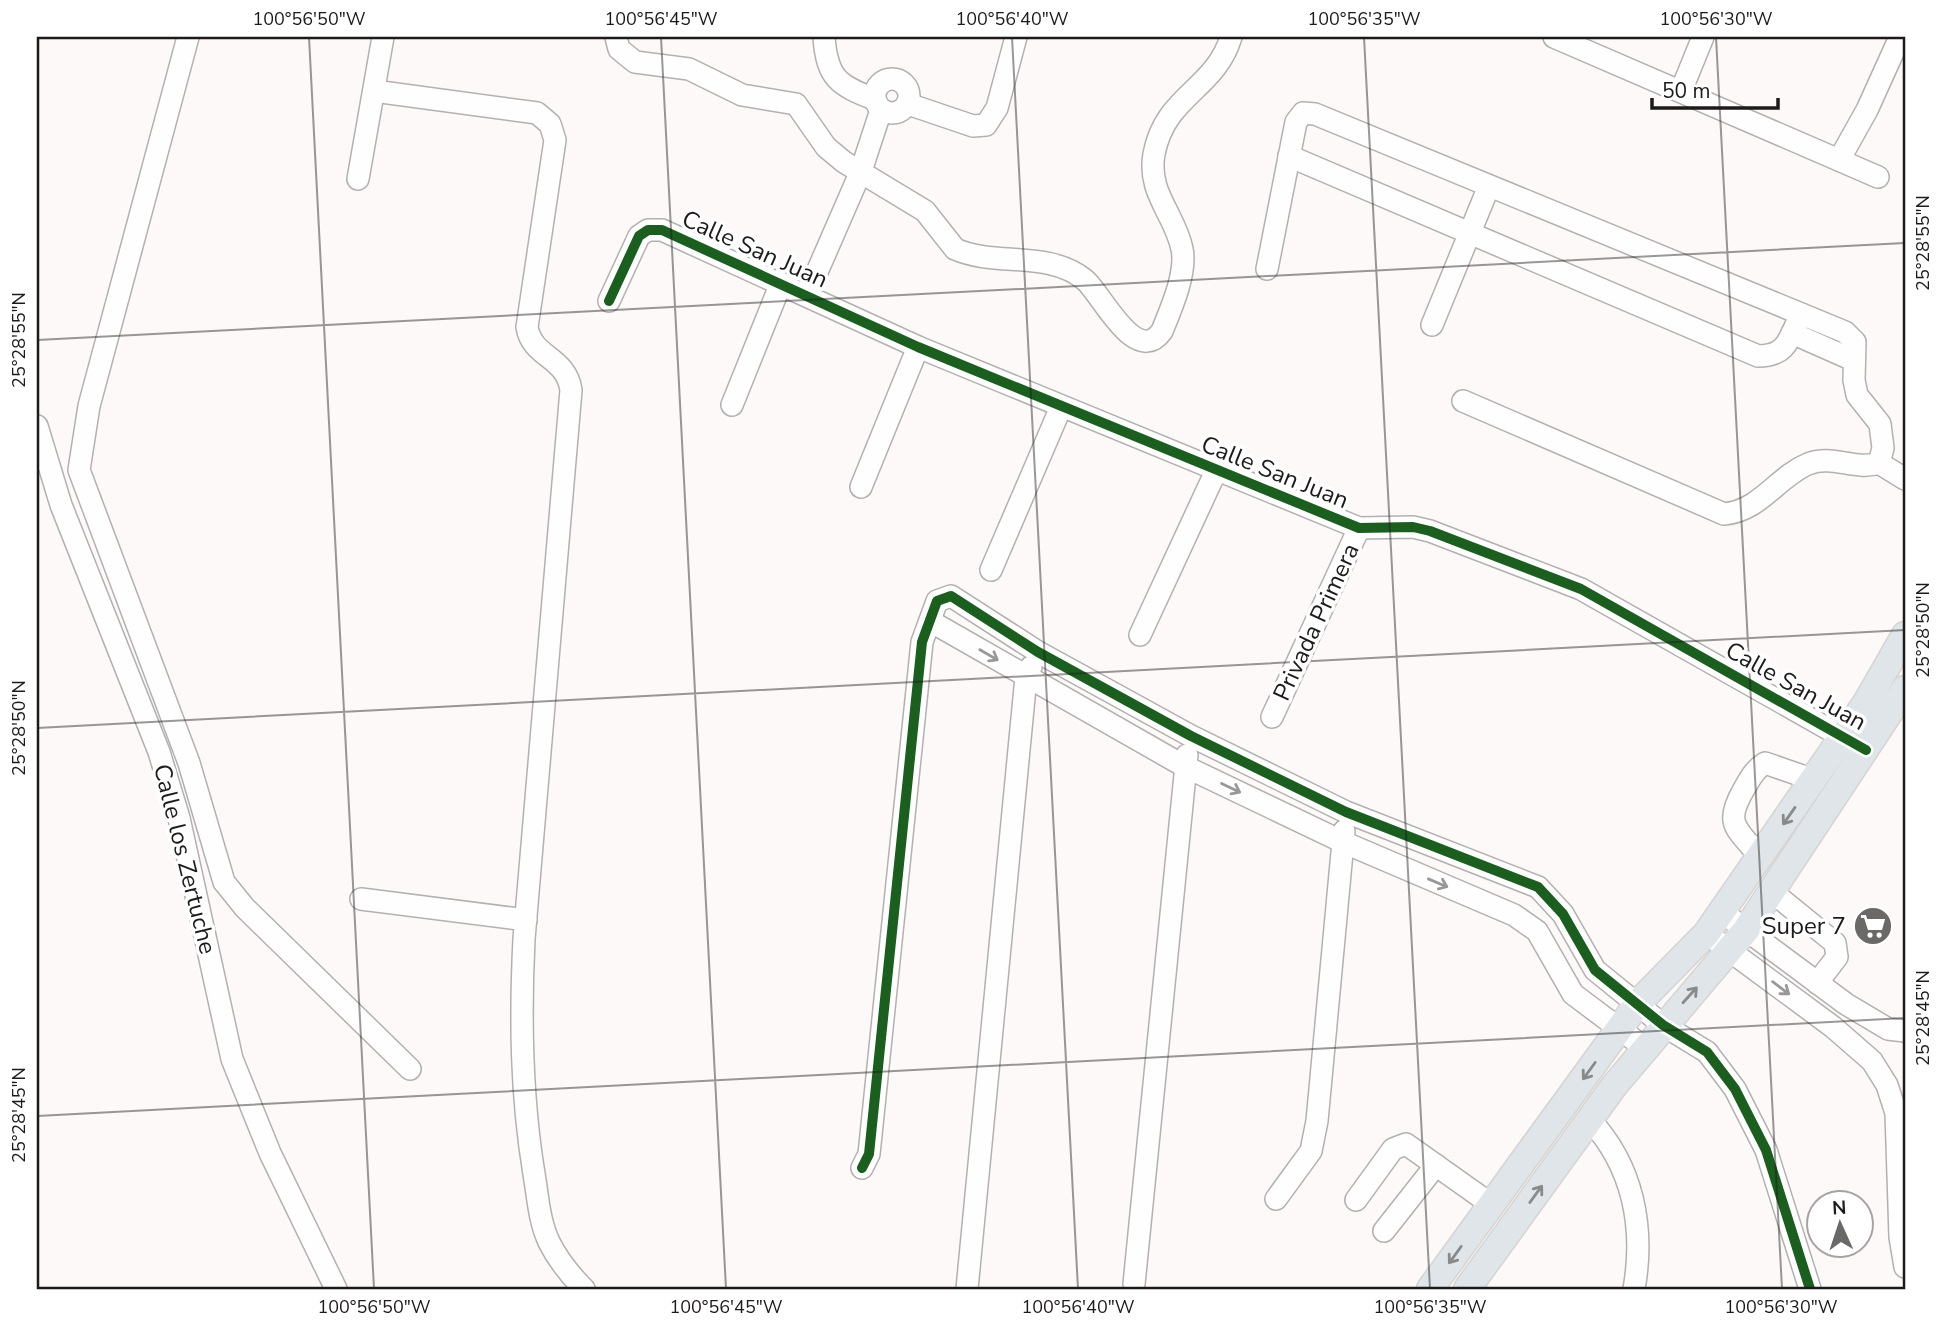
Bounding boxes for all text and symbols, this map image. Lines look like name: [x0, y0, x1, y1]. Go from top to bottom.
text: 100°56'50"W: [252, 7, 366, 31]
text: 100°56'45"W: [604, 7, 718, 31]
text: 100°56'40"W: [955, 7, 1069, 31]
text: 100°56'35"W: [1307, 7, 1421, 31]
text: 100°56'30"W: [1659, 7, 1773, 31]
scale bar: [1652, 66, 1778, 110]
text: 50 m: [1662, 77, 1711, 105]
text: 25°28'55"N: [1911, 195, 1935, 291]
street label: Calle San Juan: [677, 203, 833, 295]
text: 25°28'55"N: [7, 292, 31, 388]
street label: Calle San Juan: [1197, 428, 1353, 516]
street label: Privada Primera: [1265, 538, 1367, 706]
text: 25°28'50"N: [1911, 582, 1935, 678]
street label: Calle San Juan: [1720, 634, 1872, 738]
one-way arrow: [978, 649, 999, 662]
text: 25°28'50"N: [7, 680, 31, 776]
street label: Calle los Zertuche: [146, 761, 224, 957]
one-way arrow: [1220, 782, 1241, 796]
one-way arrow: [1782, 806, 1796, 825]
one-way arrow: [1427, 877, 1448, 890]
supermarket icon: Super 7: [1852, 905, 1894, 947]
place label: Super 7: [1762, 910, 1846, 942]
text: 25°28'45"N: [1911, 970, 1935, 1066]
one-way arrow: [1771, 981, 1790, 996]
one-way arrow: [1682, 986, 1698, 1004]
one-way arrow: [1582, 1061, 1596, 1080]
text: 25°28'45"N: [7, 1067, 31, 1163]
one-way arrow: [1529, 1185, 1543, 1204]
north arrow: [1806, 1190, 1876, 1260]
text: N: [1831, 1195, 1847, 1221]
one-way arrow: [1448, 1245, 1462, 1264]
text: 100°56'50"W: [317, 1295, 431, 1319]
text: 100°56'45"W: [669, 1295, 783, 1319]
text: 100°56'40"W: [1021, 1295, 1135, 1319]
text: 100°56'35"W: [1373, 1295, 1487, 1319]
text: 100°56'30"W: [1724, 1295, 1838, 1319]

